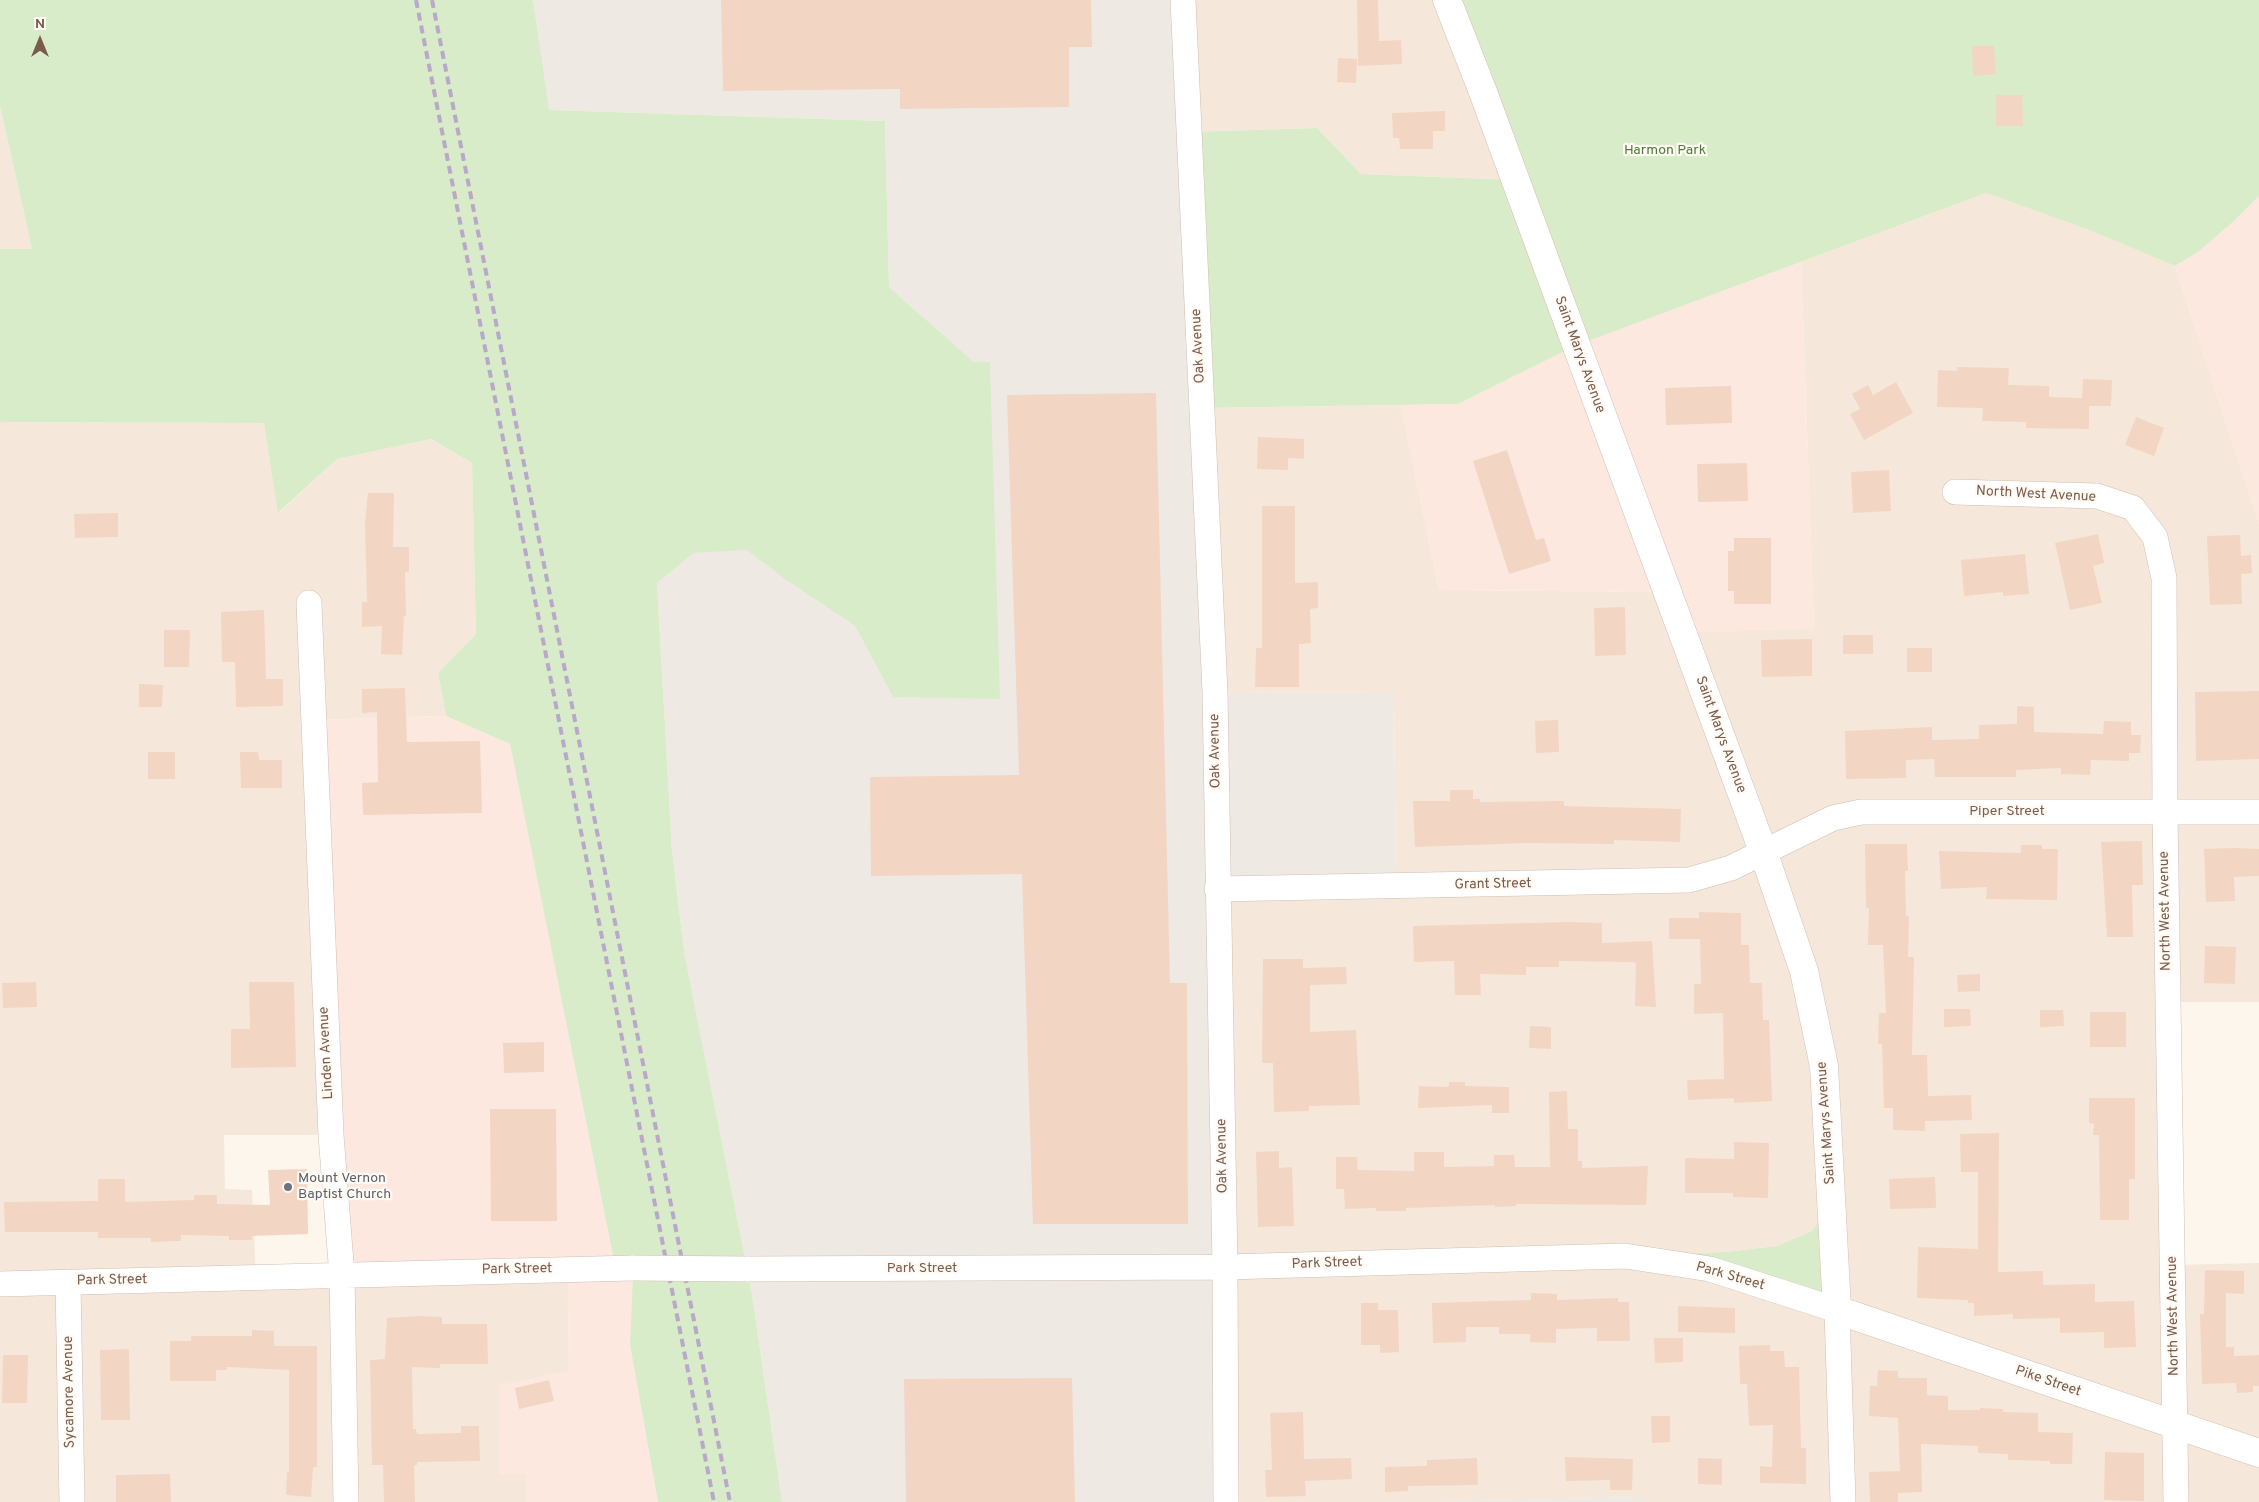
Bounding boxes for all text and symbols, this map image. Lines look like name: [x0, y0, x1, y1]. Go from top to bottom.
north arrow: [15, 15, 65, 65]
text: N: [35, 16, 45, 33]
park label: Harmon Park: [1624, 143, 1706, 159]
street label: Saint Marys Avenue: [1550, 294, 1608, 416]
street label: Oak Avenue: [1189, 308, 1209, 384]
street label: North West Avenue: [1976, 483, 2096, 507]
street label: Saint Marys Avenue: [1691, 674, 1749, 796]
street label: Oak Avenue: [1207, 713, 1225, 789]
street label: Piper Street: [1969, 804, 2045, 820]
street label: North West Avenue: [2157, 851, 2175, 971]
street label: Grant Street: [1454, 876, 1532, 894]
street label: Linden Avenue: [316, 1006, 338, 1100]
street label: Saint Marys Avenue: [1814, 1061, 1840, 1185]
street label: Oak Avenue: [1214, 1118, 1232, 1194]
place label: Mount Vernon Baptist Church: [298, 1171, 391, 1204]
marker: Mount Vernon Baptist Church: [282, 1181, 294, 1193]
street label: Park Street: [1291, 1254, 1363, 1274]
street label: North West Avenue: [2165, 1256, 2183, 1376]
street label: Park Street: [1694, 1259, 1766, 1295]
street label: Park Street: [481, 1261, 553, 1279]
street label: Park Street: [887, 1261, 957, 1277]
street label: Park Street: [76, 1272, 148, 1290]
street label: Sycamore Avenue: [61, 1336, 79, 1448]
street label: Pike Street: [2013, 1363, 2083, 1401]

